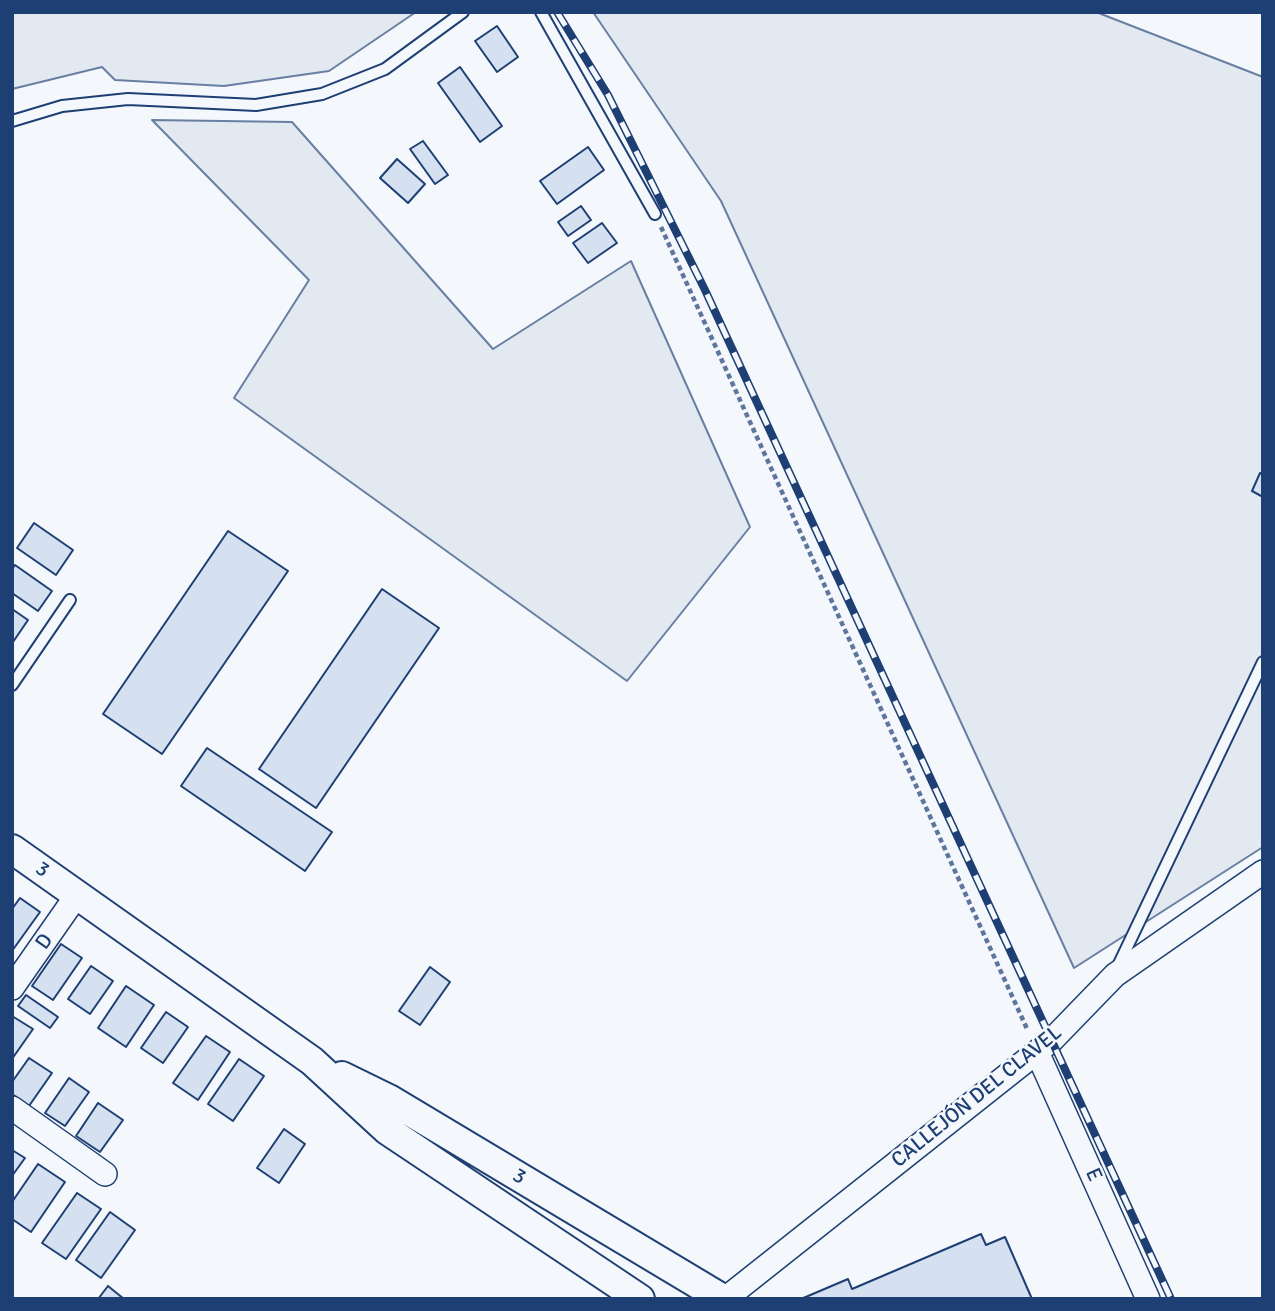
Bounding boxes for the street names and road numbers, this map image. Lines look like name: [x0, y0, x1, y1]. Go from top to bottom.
street label: 3: [30, 856, 54, 884]
street label: D: [31, 929, 59, 955]
street label: CALLEJÓN DEL CLAVEL: [887, 1021, 1067, 1173]
street label: 3: [508, 1163, 530, 1191]
street label: E: [1079, 1164, 1107, 1186]

